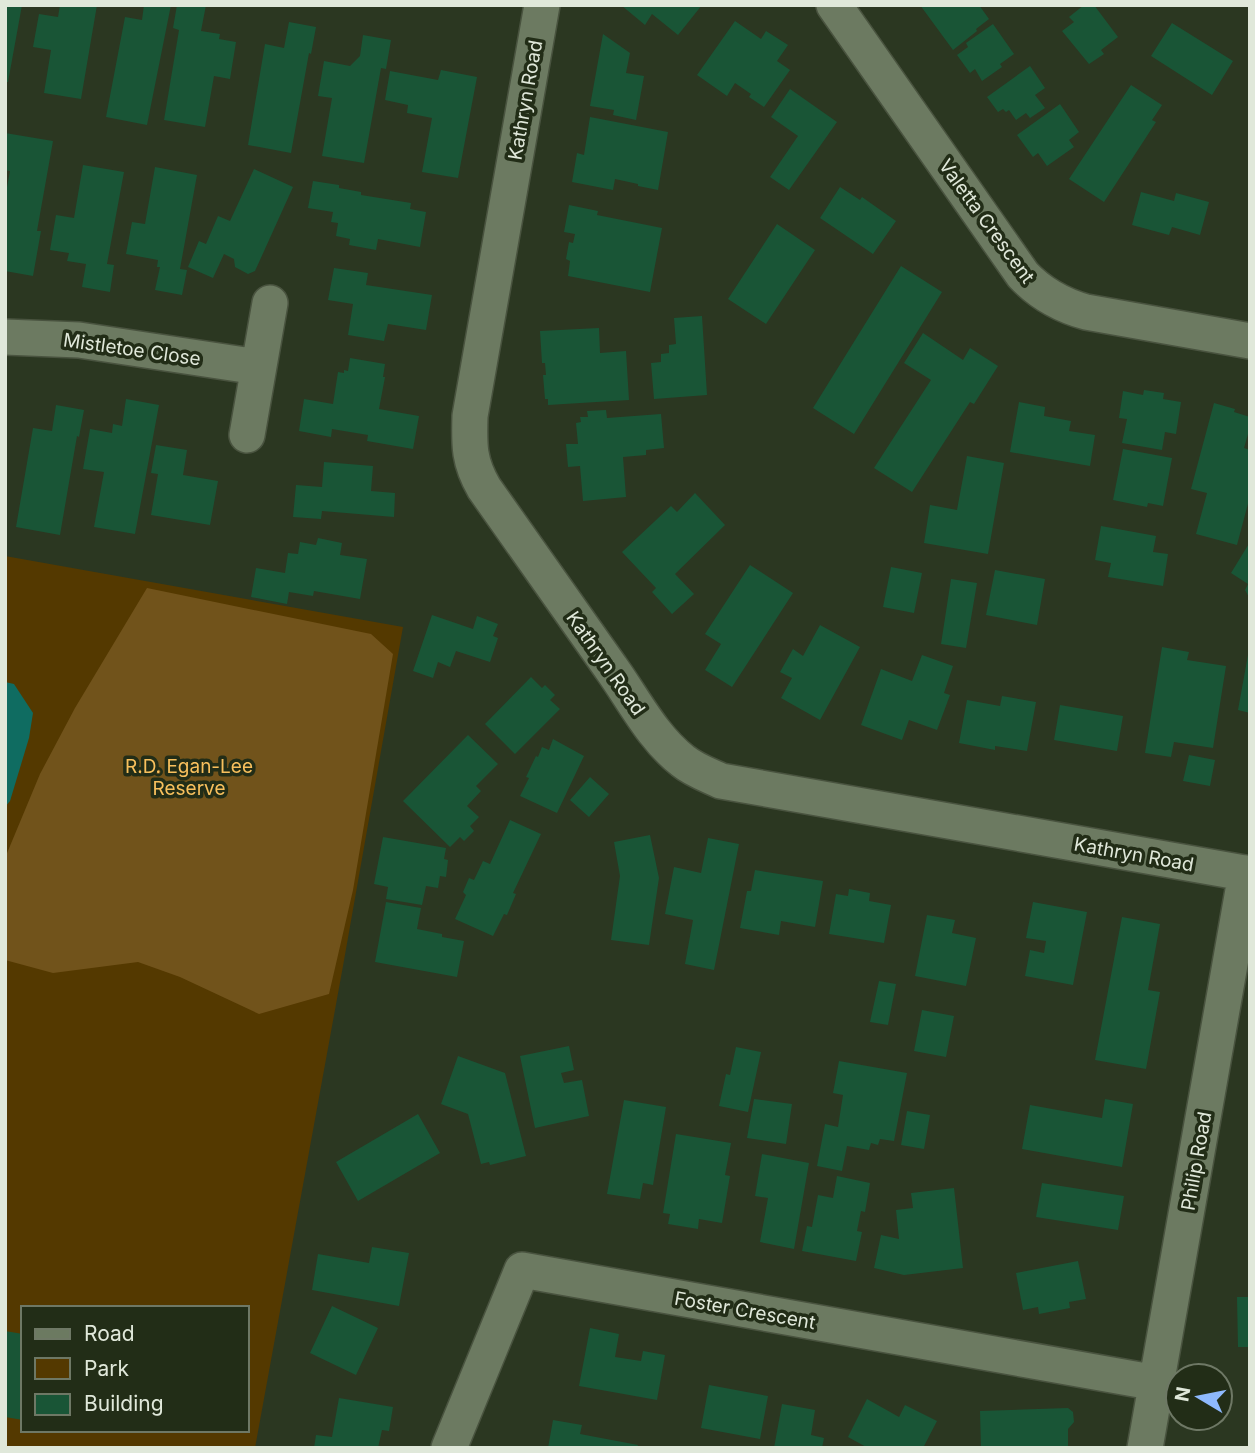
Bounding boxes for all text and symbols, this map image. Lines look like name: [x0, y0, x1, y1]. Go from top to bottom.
street label: Kathryn Road: [504, 38, 547, 162]
street label: Valetta Crescent: [934, 155, 1039, 288]
street label: Mistletoe Close: [62, 328, 202, 371]
street label: Kathryn Road: [561, 607, 650, 720]
park label: R.D. Egan-Lee Reserve: [125, 755, 253, 800]
street label: Kathryn Road: [1072, 833, 1196, 876]
street label: Philip Road: [1176, 1110, 1216, 1212]
street label: Foster Crescent: [673, 1287, 817, 1334]
legend: [21, 1306, 248, 1432]
text: Road: [84, 1321, 135, 1346]
text: Park: [84, 1356, 129, 1381]
north arrow: [1164, 1362, 1234, 1432]
text: N: [1170, 1385, 1195, 1403]
text: Building: [84, 1391, 164, 1416]

